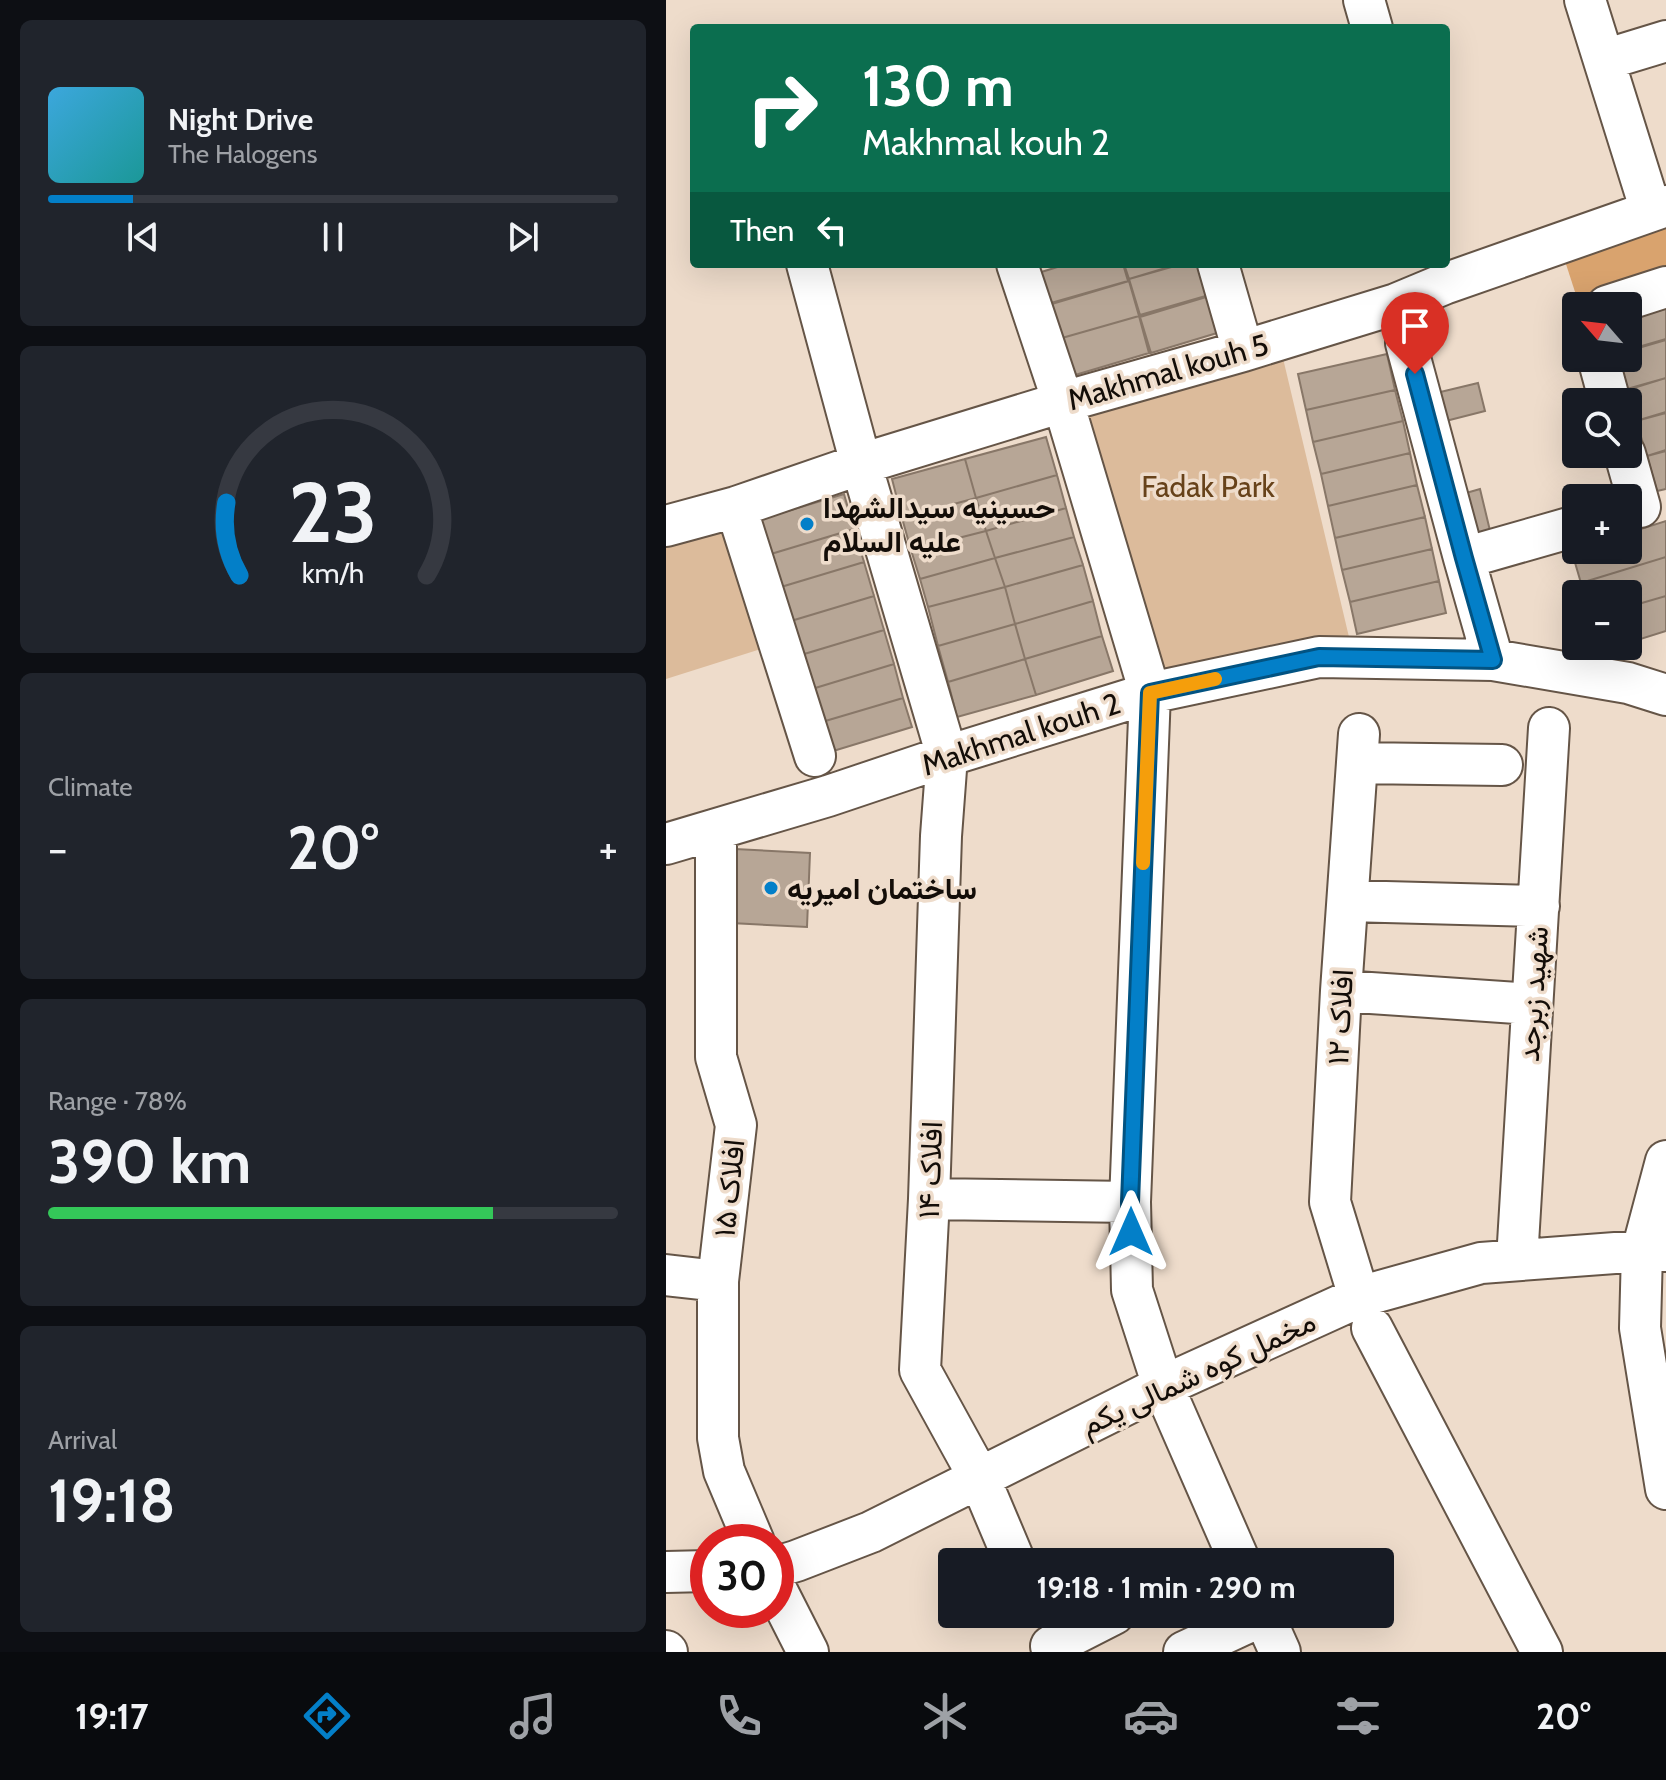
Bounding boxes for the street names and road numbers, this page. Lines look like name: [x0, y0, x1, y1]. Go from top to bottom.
street label: Makhmal kouh 5: [1063, 326, 1273, 418]
street label: Makhmal kouh 2: [917, 684, 1125, 784]
street label: شهید زبرجد: [1510, 925, 1556, 1063]
street label: افلاک ۱۲: [1319, 968, 1361, 1066]
street label: افلاک ۱۴: [910, 1121, 950, 1219]
street label: افلاک ۱۵: [705, 1137, 753, 1239]
street label: مخمل کوه شمالی‌ یکم: [1075, 1302, 1322, 1445]

